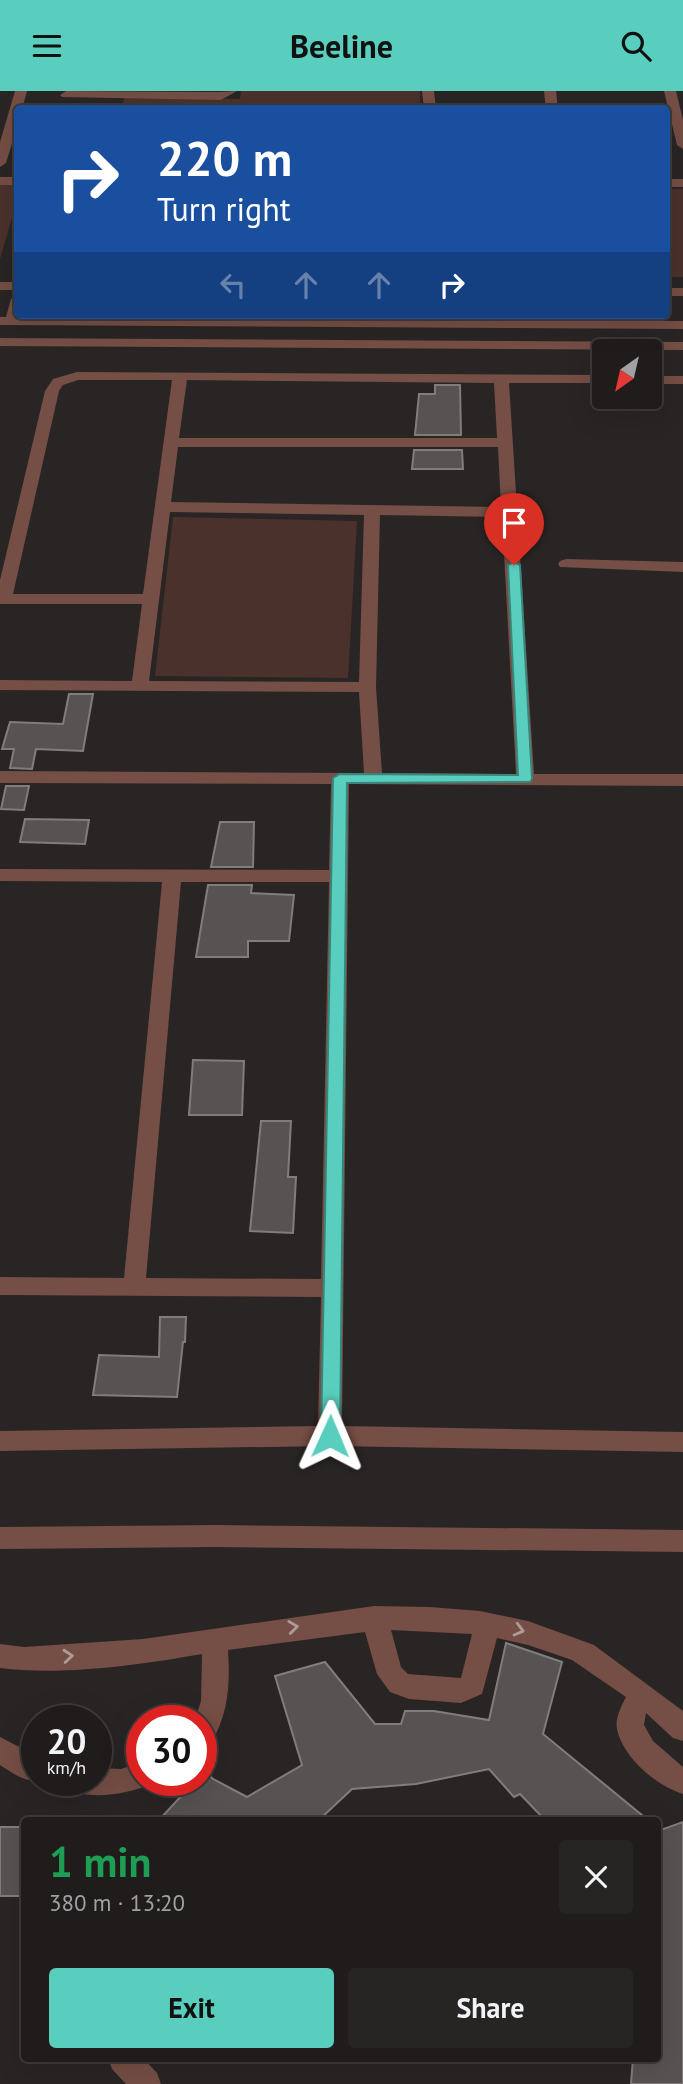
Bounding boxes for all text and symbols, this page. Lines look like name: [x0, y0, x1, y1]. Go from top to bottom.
text: Beeline: [290, 25, 393, 67]
icon: menu: [28, 27, 66, 65]
icon: search: [617, 27, 655, 65]
text: 220 m: [157, 126, 292, 190]
icon: right: [42, 133, 133, 224]
text: Turn right: [157, 188, 291, 230]
icon: left: [214, 266, 252, 304]
icon: ahead: [287, 266, 325, 304]
icon: ahead: [360, 266, 398, 304]
icon: right: [433, 266, 471, 304]
north arrow: [592, 339, 662, 409]
map controls: [592, 339, 662, 409]
pin: [484, 493, 544, 565]
icon: arrive: [495, 504, 533, 542]
position arrow: [293, 1399, 367, 1473]
one-way arrow: [287, 1620, 299, 1635]
one-way arrow: [513, 1622, 525, 1636]
one-way arrow: [63, 1649, 74, 1664]
speed limit sign: 30: [126, 1705, 217, 1796]
text: 20: [47, 1718, 86, 1764]
text: km/h: [47, 1756, 86, 1779]
text: 1 min: [49, 1834, 151, 1889]
button: close: [559, 1840, 633, 1914]
text: 380 m · 13:20: [49, 1888, 185, 1917]
button: Exit: [49, 1968, 334, 2048]
button: Share: [348, 1968, 633, 2048]

